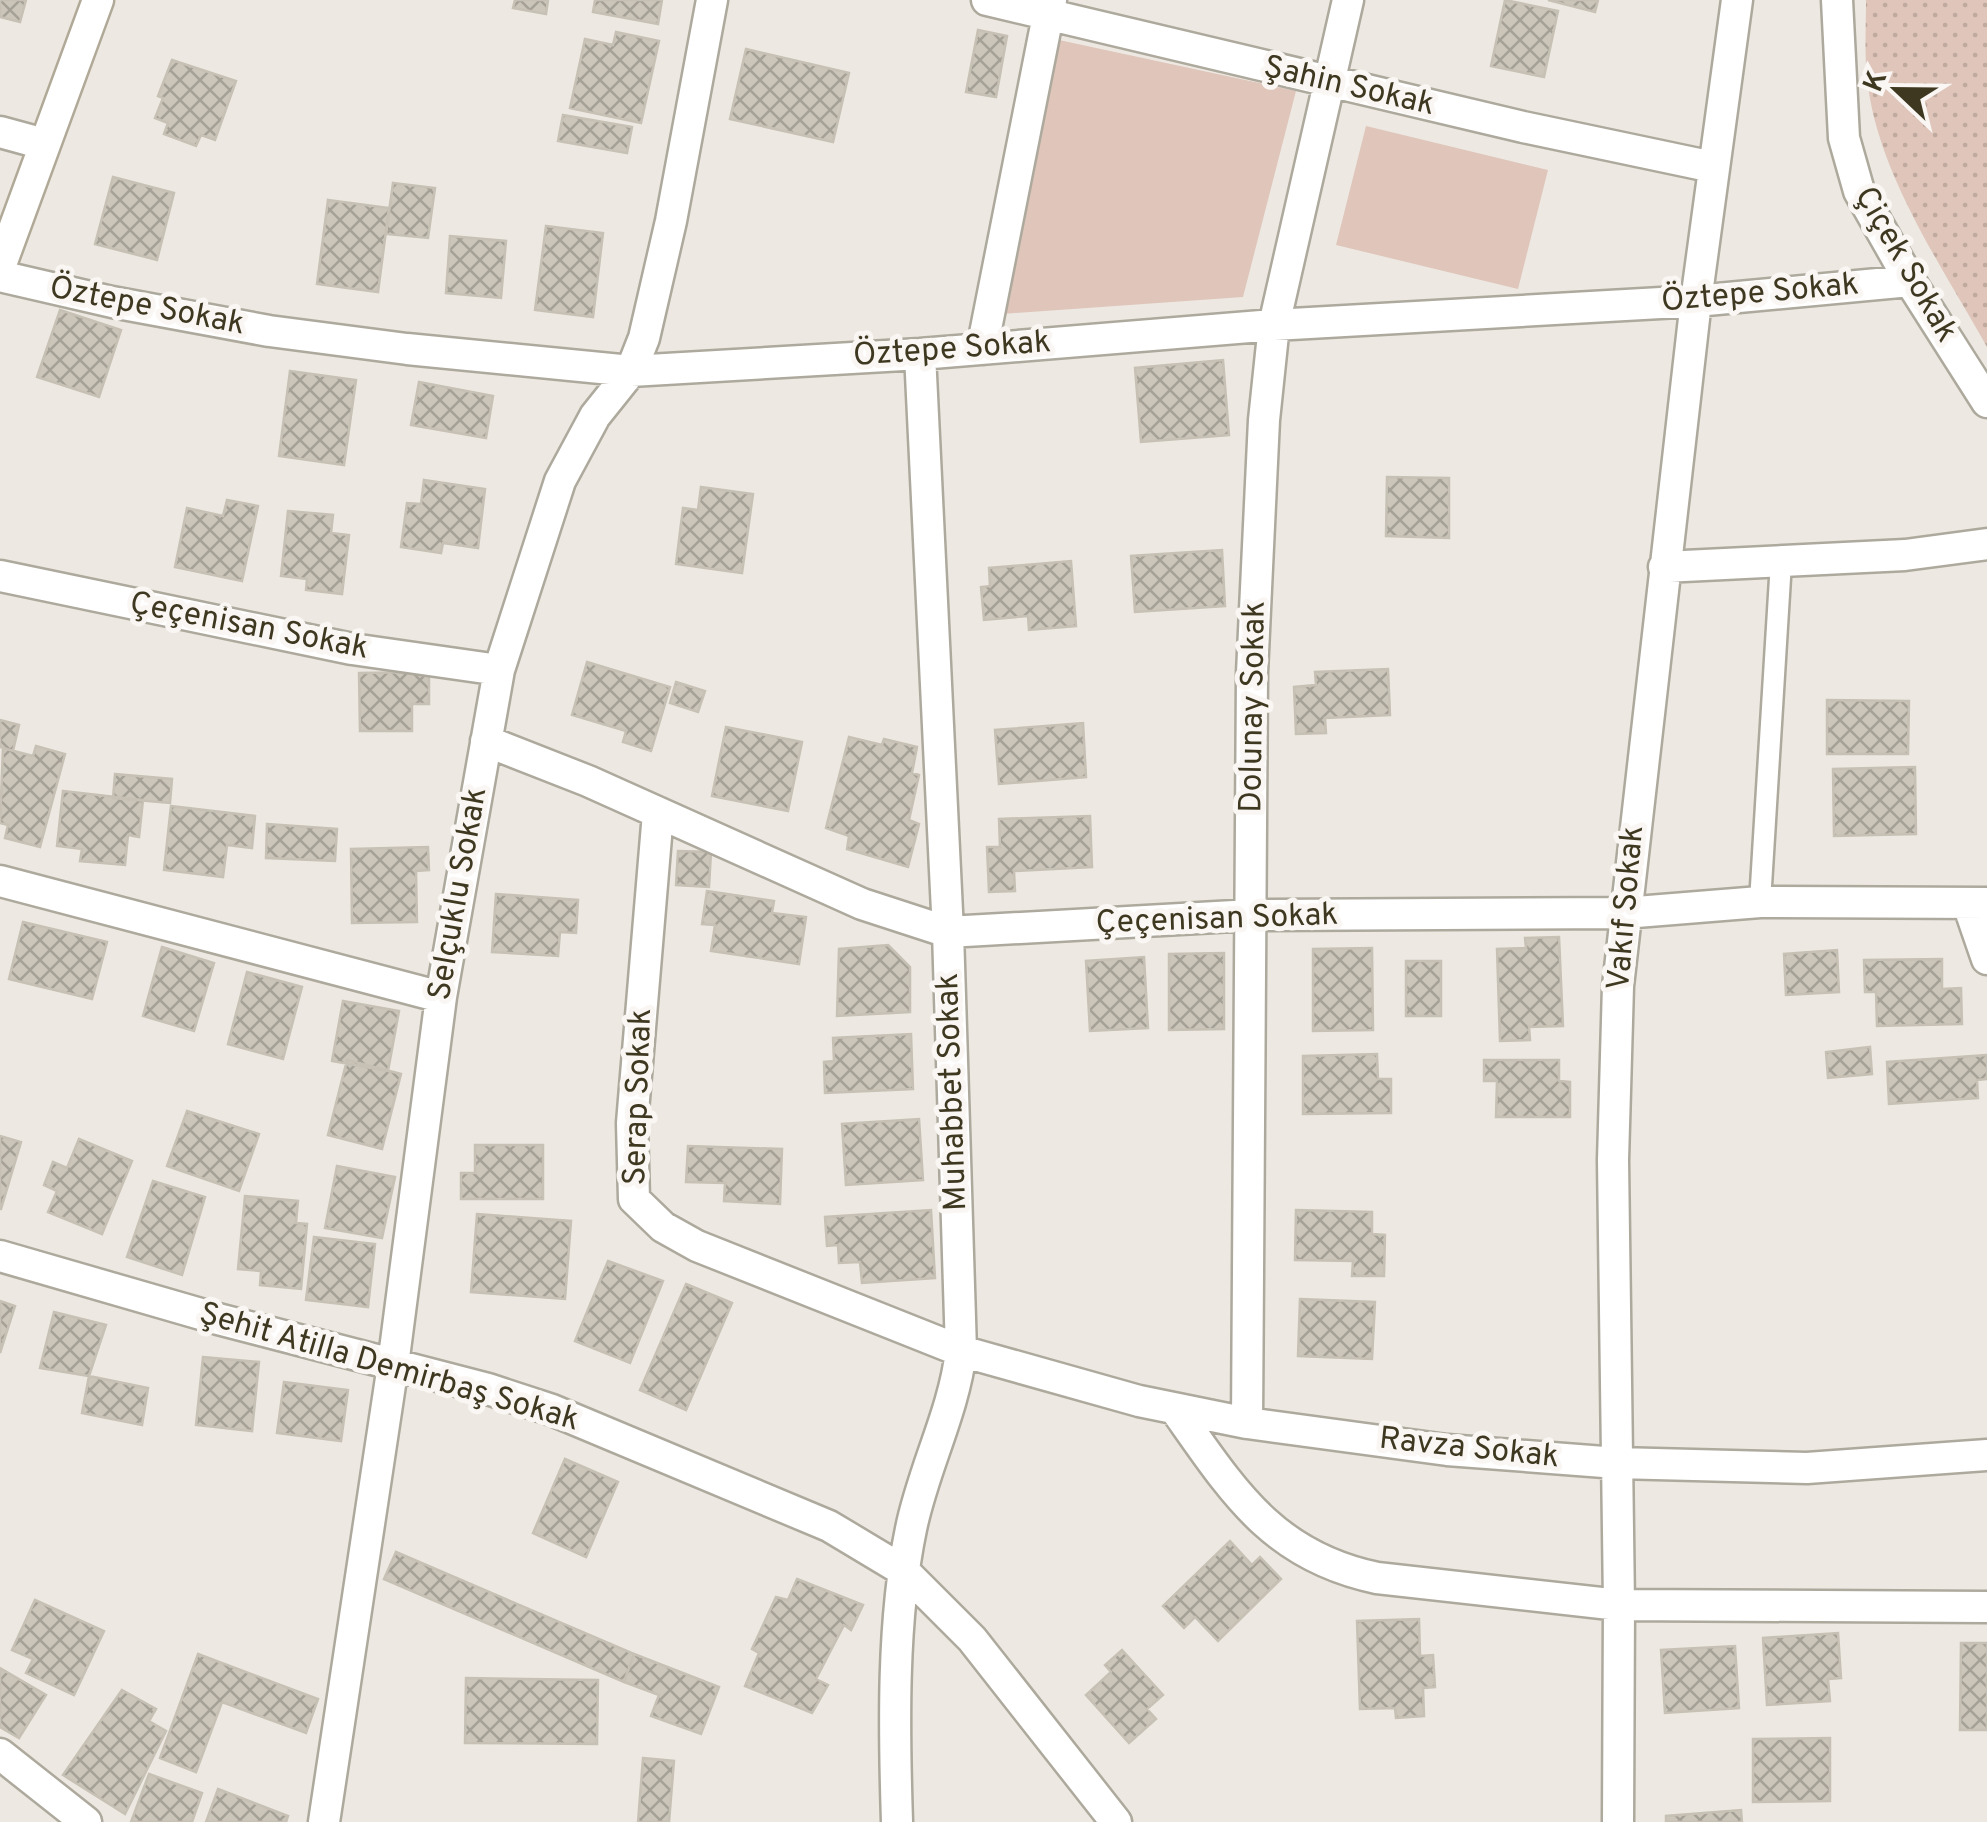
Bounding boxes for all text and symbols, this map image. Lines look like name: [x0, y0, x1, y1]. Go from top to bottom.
north arrow: [1847, 40, 1947, 140]
street label: Şahin Sokak: [1260, 48, 1438, 126]
text: K: [1856, 66, 1897, 98]
street label: Çiçek Sokak: [1844, 180, 1966, 350]
street label: Öztepe Sokak: [1659, 263, 1860, 323]
street label: Öztepe Sokak: [46, 267, 248, 346]
street label: Öztepe Sokak: [852, 321, 1052, 377]
street label: Çeçenisan Sokak: [126, 584, 372, 670]
street label: Dolunay Sokak: [1232, 601, 1276, 813]
street label: Selçuklu Sokak: [421, 785, 497, 1003]
street label: Vakıf Sokak: [1600, 824, 1654, 992]
street label: Çeçenisan Sokak: [1095, 896, 1339, 944]
street label: Muhabbet Sokak: [929, 972, 977, 1212]
street label: Serap Sokak: [616, 1008, 662, 1186]
street label: Şehit Atilla Demirbaş Sokak: [195, 1295, 583, 1441]
street label: Ravza Sokak: [1377, 1420, 1561, 1478]

